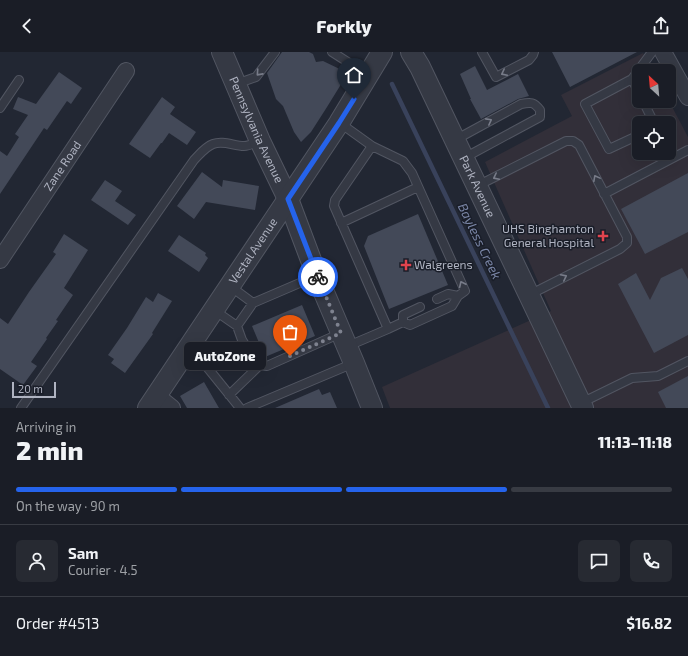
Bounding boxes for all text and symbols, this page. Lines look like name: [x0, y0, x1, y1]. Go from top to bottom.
icon: back: [16, 15, 38, 37]
text: Forkly: [316, 15, 372, 37]
icon: share: [650, 15, 672, 37]
pin: [337, 58, 371, 99]
icon: home: [343, 64, 365, 86]
north arrow: [632, 64, 676, 108]
map controls: [632, 64, 676, 160]
one-way arrow: [256, 68, 263, 76]
one-way arrow: [501, 68, 508, 75]
street label: Pennsylvania Avenue: [227, 74, 287, 185]
button: locate: [632, 116, 676, 160]
one-way arrow: [485, 119, 492, 126]
street label: Zane Road: [40, 138, 84, 193]
street label: Park Avenue: [457, 153, 499, 219]
one-way arrow: [493, 172, 500, 179]
one-way arrow: [593, 175, 601, 183]
water label: Bayless Creek: [455, 200, 505, 282]
street label: Vestal Avenue: [225, 215, 280, 286]
place label: UHS Binghamton General Hospital: [502, 221, 594, 249]
marker: UHS Binghamton General Hospital: [597, 230, 609, 242]
courier: [298, 257, 338, 297]
place label: Walgreens: [414, 257, 473, 271]
marker: Walgreens: [401, 260, 411, 270]
icon: bike: [307, 266, 329, 288]
one-way arrow: [560, 274, 567, 282]
one-way arrow: [459, 280, 467, 288]
pin: [273, 315, 307, 356]
icon: bag: [279, 321, 301, 343]
callout: AutoZone: [184, 342, 266, 370]
text: AutoZone: [195, 348, 255, 364]
scale bar: [12, 380, 56, 399]
text: 20 m: [18, 382, 43, 395]
text: Arriving in: [16, 419, 76, 435]
text: 11:13–11:18: [598, 433, 672, 451]
text: 2 min: [16, 434, 83, 465]
text: On the way · 90 m: [16, 498, 120, 514]
button: person: [16, 540, 58, 582]
button: chat: [578, 540, 620, 582]
button: phone: [630, 540, 672, 582]
text: Sam: [68, 544, 99, 562]
text: Courier · 4.5: [68, 562, 137, 578]
text: Order #4513: [16, 614, 99, 632]
text: $16.82: [626, 614, 672, 632]

